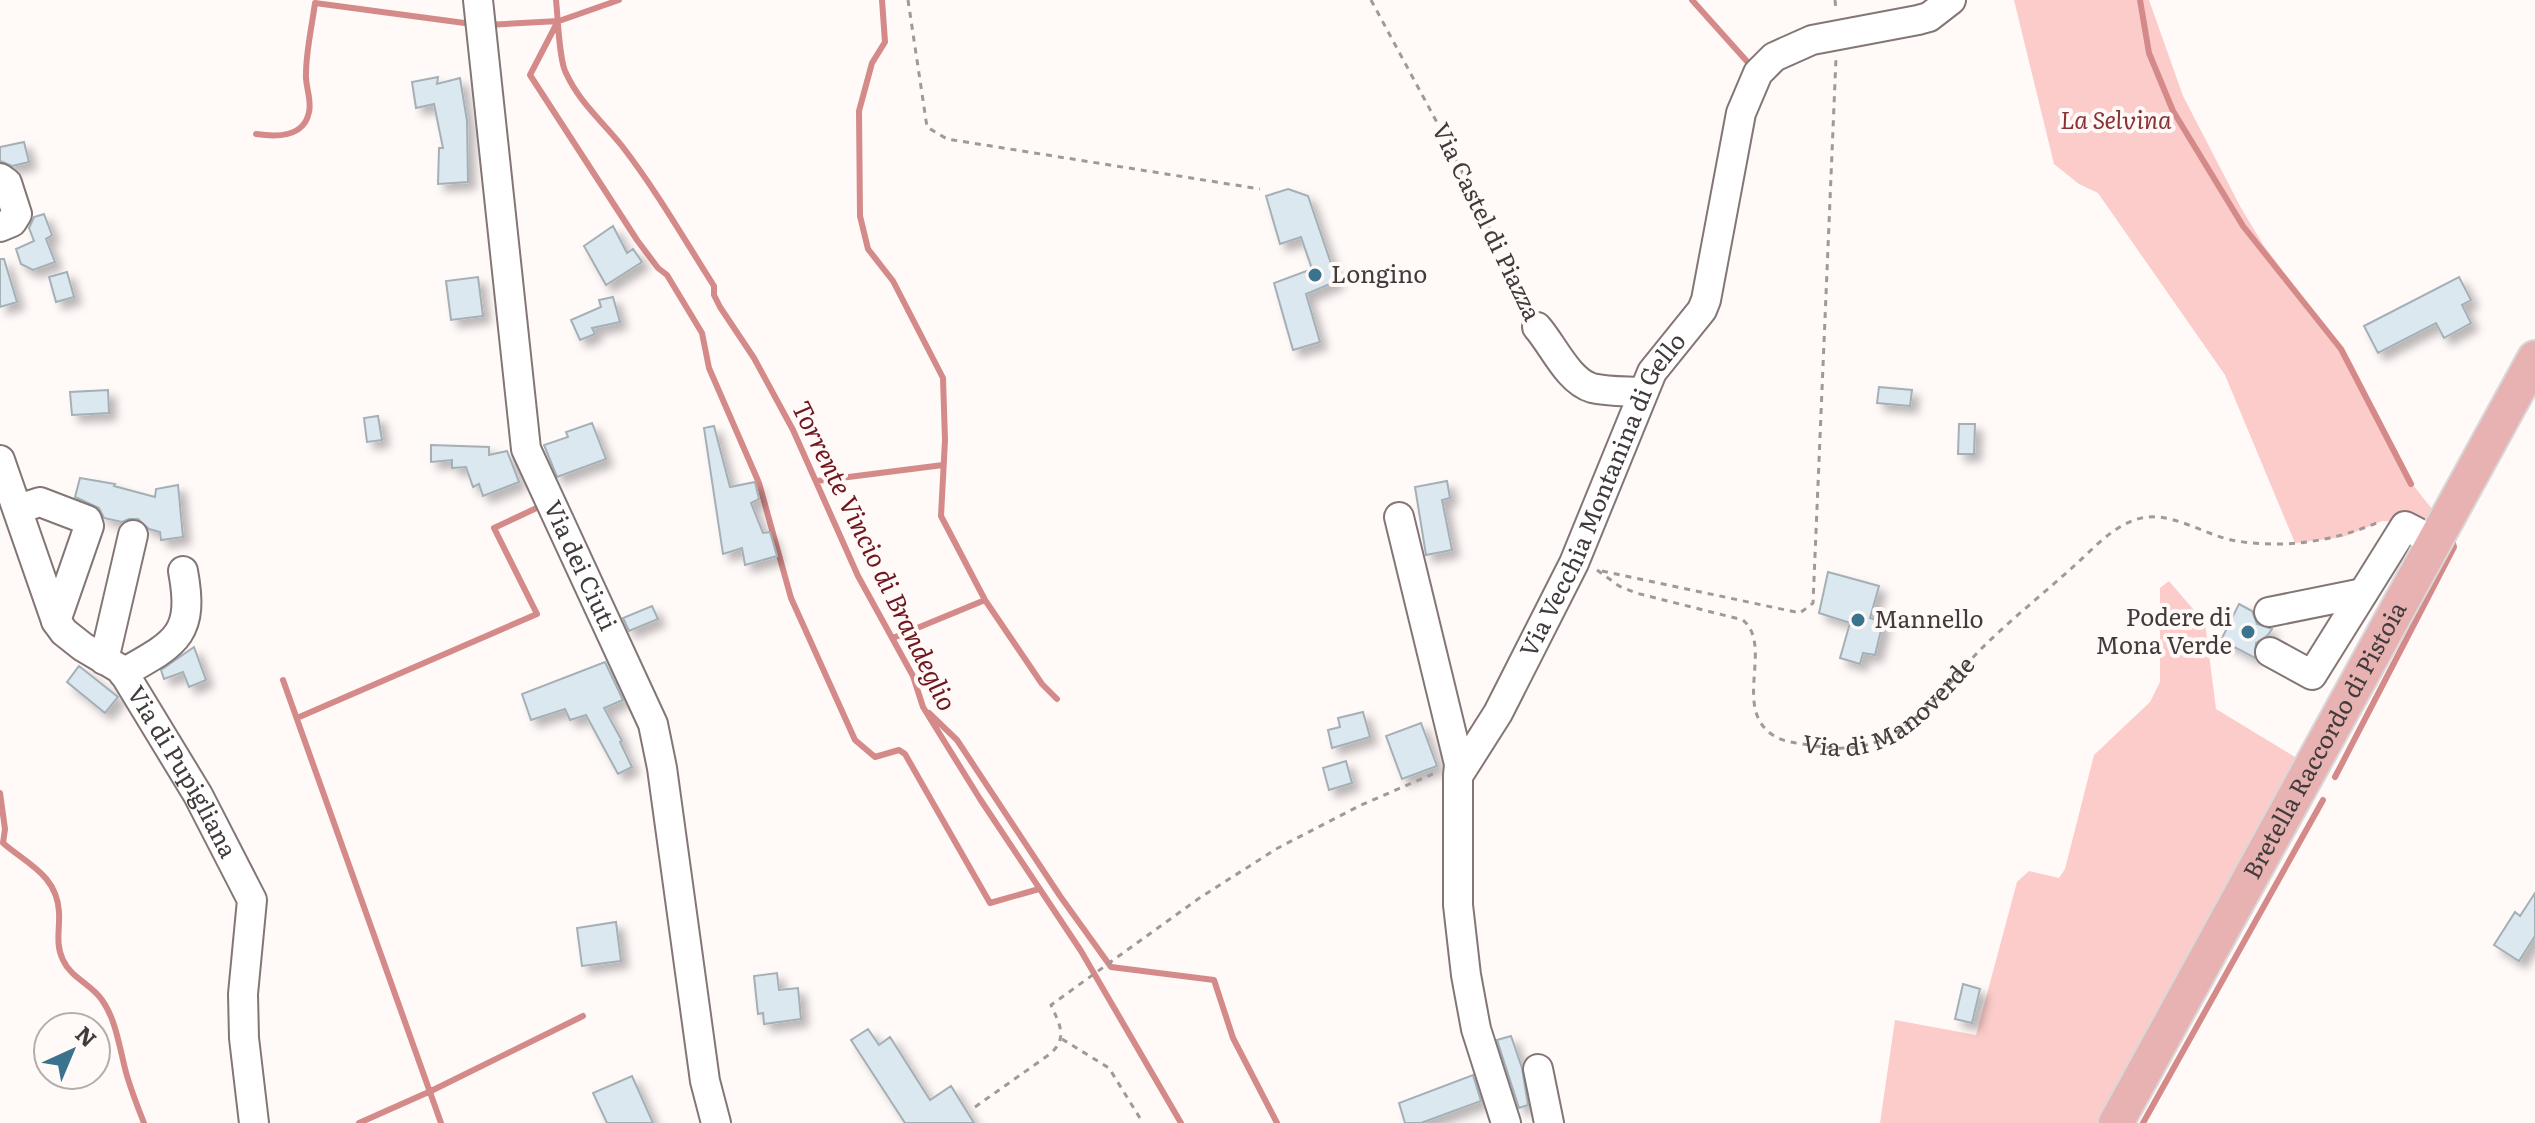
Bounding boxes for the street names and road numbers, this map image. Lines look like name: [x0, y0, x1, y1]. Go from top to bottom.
street label: Via Castel di Piazza: [1425, 116, 1551, 326]
street label: Via Vecchia Montanina di Gello: [1509, 324, 1693, 662]
street label: Via dei Ciuti: [537, 494, 627, 635]
street label: Bretella Raccordo di Pistoia: [2233, 594, 2413, 884]
street label: Via di Manoverde: [1800, 647, 1981, 763]
street label: Via di Pupigliana: [120, 678, 247, 863]

